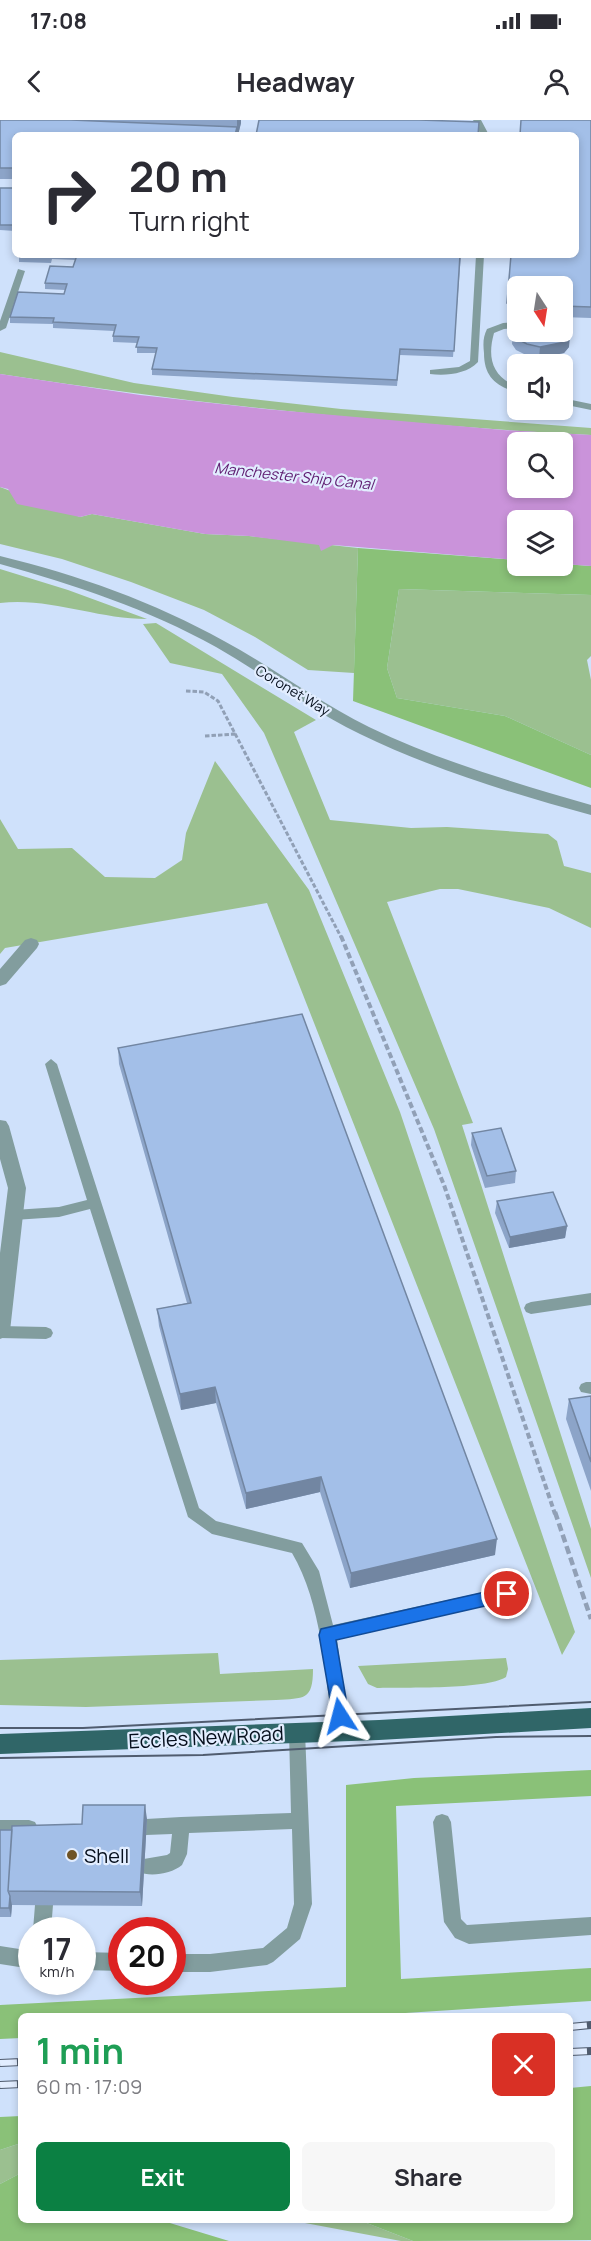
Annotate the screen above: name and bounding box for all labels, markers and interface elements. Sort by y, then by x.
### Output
text: 17:08 [30,6,87,36]
text: Headway [236,63,355,100]
icon: back [18,65,51,98]
icon: person [540,65,573,98]
text: 20 m [129,147,228,205]
icon: right [30,156,108,234]
text: Turn right [129,202,250,239]
north arrow [507,276,573,342]
map controls [507,276,573,576]
button: sound [507,354,573,420]
button: search [507,432,573,498]
water label: Manchester Ship Canal [213,457,377,495]
button: layers [507,510,573,576]
street label: Coronet Way [252,660,334,720]
pin [481,1568,532,1619]
icon: arrive [490,1577,523,1610]
position arrow [308,1684,372,1748]
street label: Eccles New Road [128,1719,284,1755]
place label: Shell [84,1842,129,1869]
marker: Shell [65,1848,79,1862]
speed limit sign: 20 [108,1917,186,1995]
text: 17 [42,1928,72,1969]
text: km/h [40,1961,74,1982]
text: 1 min [36,2026,124,2075]
button: close [492,2033,555,2096]
text: 60 m · 17:09 [36,2073,143,2100]
button: Exit [36,2142,290,2211]
button: Share [302,2142,555,2211]

